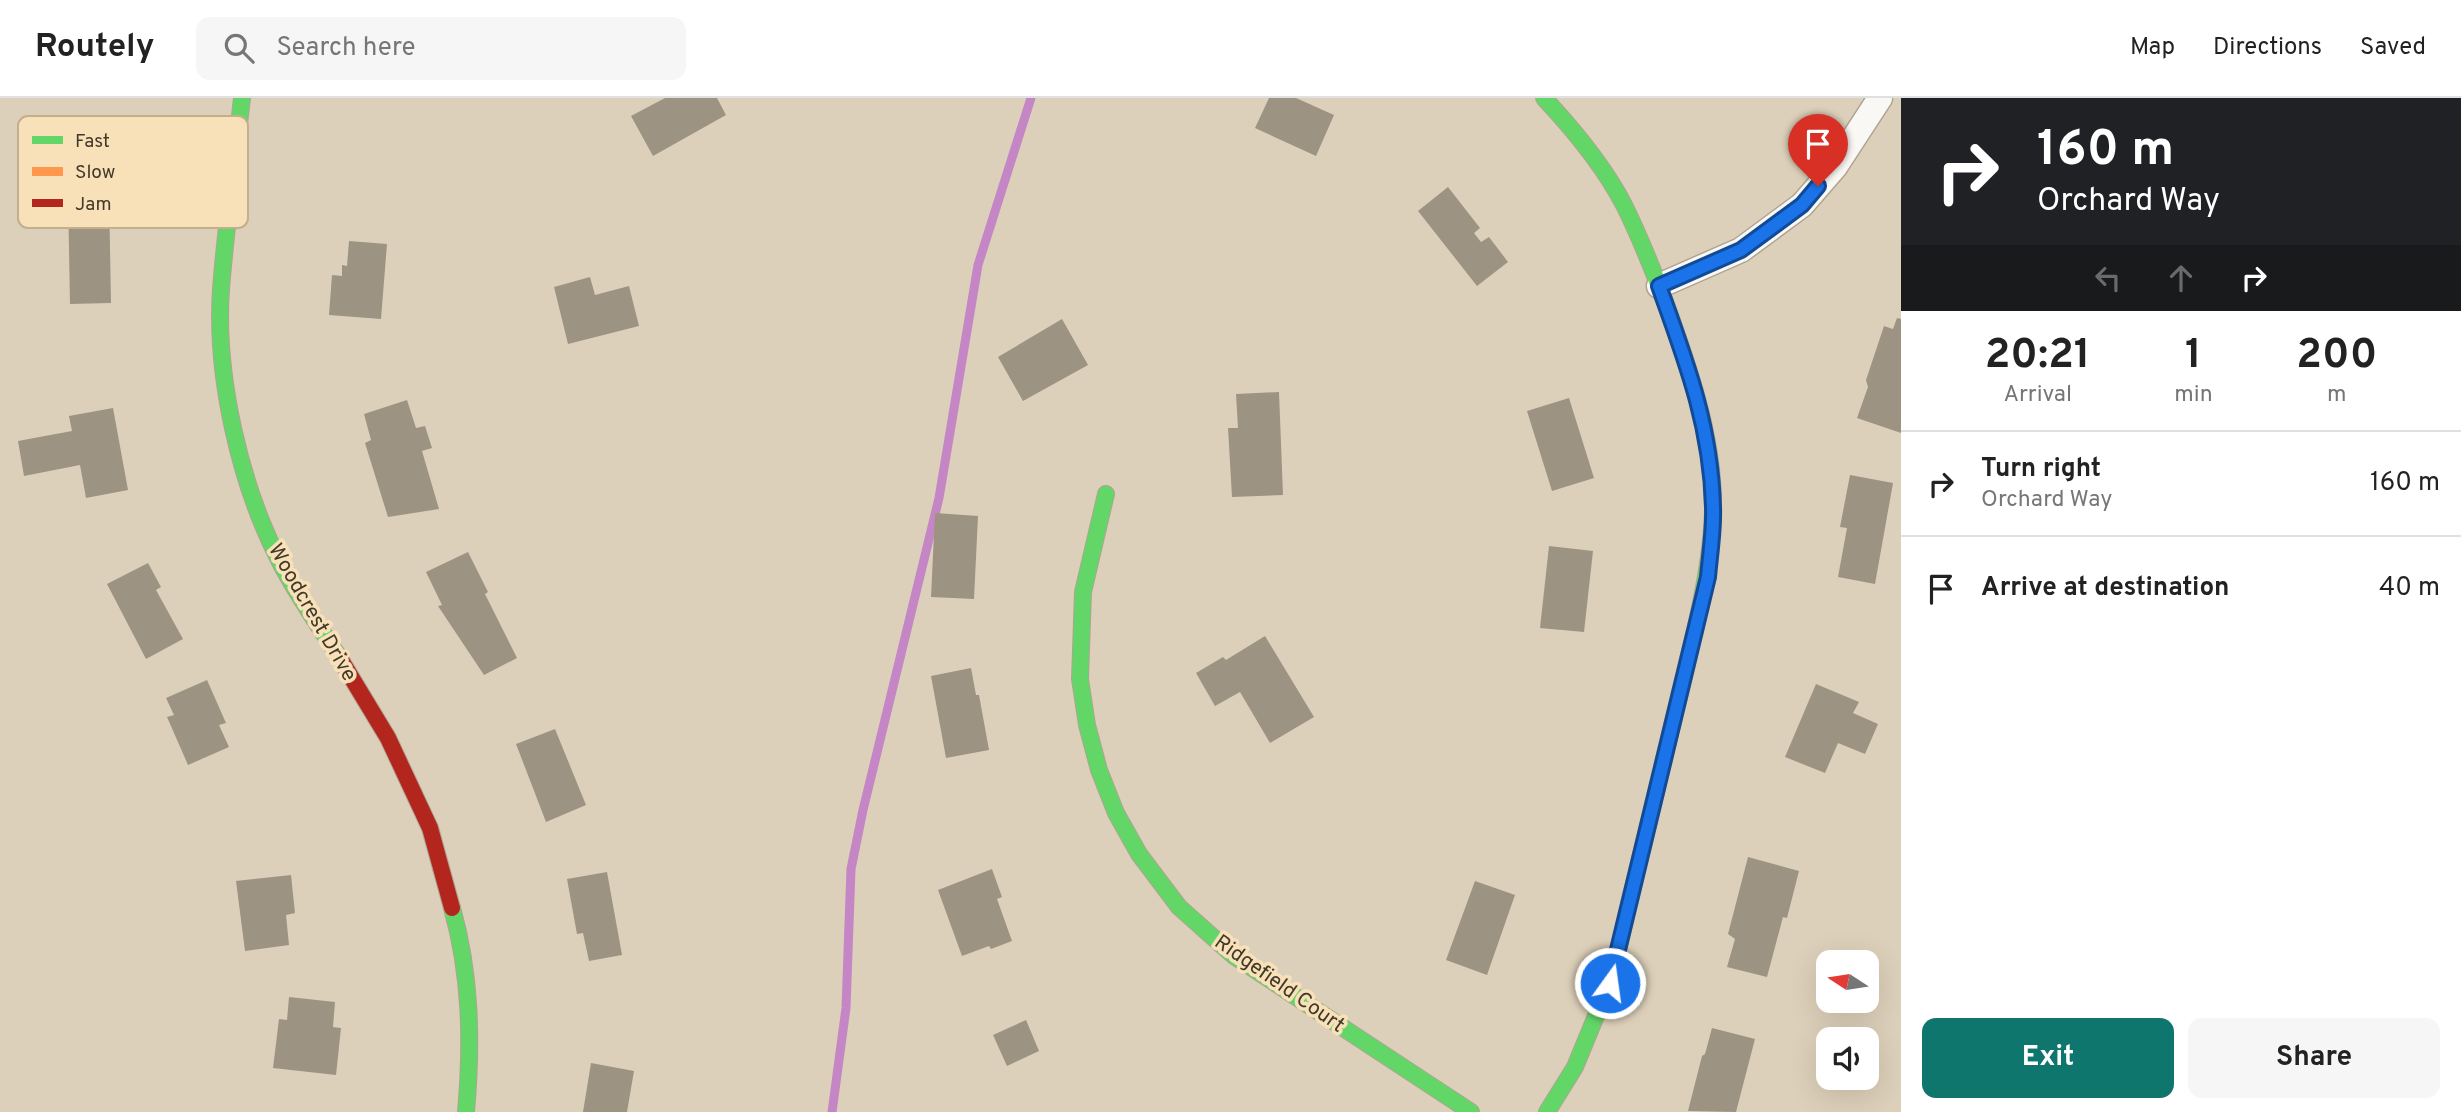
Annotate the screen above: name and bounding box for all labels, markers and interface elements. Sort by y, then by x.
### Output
search box [196,17,686,80]
text: Routely [35,27,154,69]
icon: search [220,29,258,67]
text: Search here [276,32,415,65]
text: Map [2130,33,2175,63]
text: Directions [2213,33,2322,63]
text: Saved [2360,33,2426,63]
pin [1788,114,1848,186]
legend [18,116,248,228]
text: 160 m [2037,121,2174,183]
icon: arrive [1799,125,1837,163]
icon: right [1922,126,2013,217]
text: Fast [75,130,110,154]
text: Slow [75,161,115,185]
text: Orchard Way [2037,182,2220,222]
text: Jam [75,193,112,217]
icon: left [2089,259,2127,297]
icon: ahead [2162,259,2200,297]
icon: right [2235,259,2273,297]
text: 20:21 [1985,330,2091,383]
text: 1 [2185,330,2202,383]
text: 200 [2296,330,2377,383]
text: Arrival [2003,381,2072,410]
text: min [2174,381,2213,410]
text: m [2327,381,2347,410]
text: Turn right [1981,453,2101,486]
icon: right [1922,465,1960,503]
text: 160 m [2370,467,2440,500]
text: Orchard Way [1981,486,2112,515]
street label: Woodcrest Drive [261,539,362,686]
icon: arrive [1922,570,1960,608]
text: Arrive at destination [1981,572,2229,605]
text: 40 m [2379,572,2440,605]
street label: Ridgefield Court [1209,929,1350,1039]
position arrow [1573,946,1647,1020]
north arrow [1816,950,1880,1013]
map controls [1816,950,1879,1090]
button: Exit [1922,1018,2174,1098]
button: Share [2188,1018,2440,1098]
button: sound [1816,1027,1879,1090]

